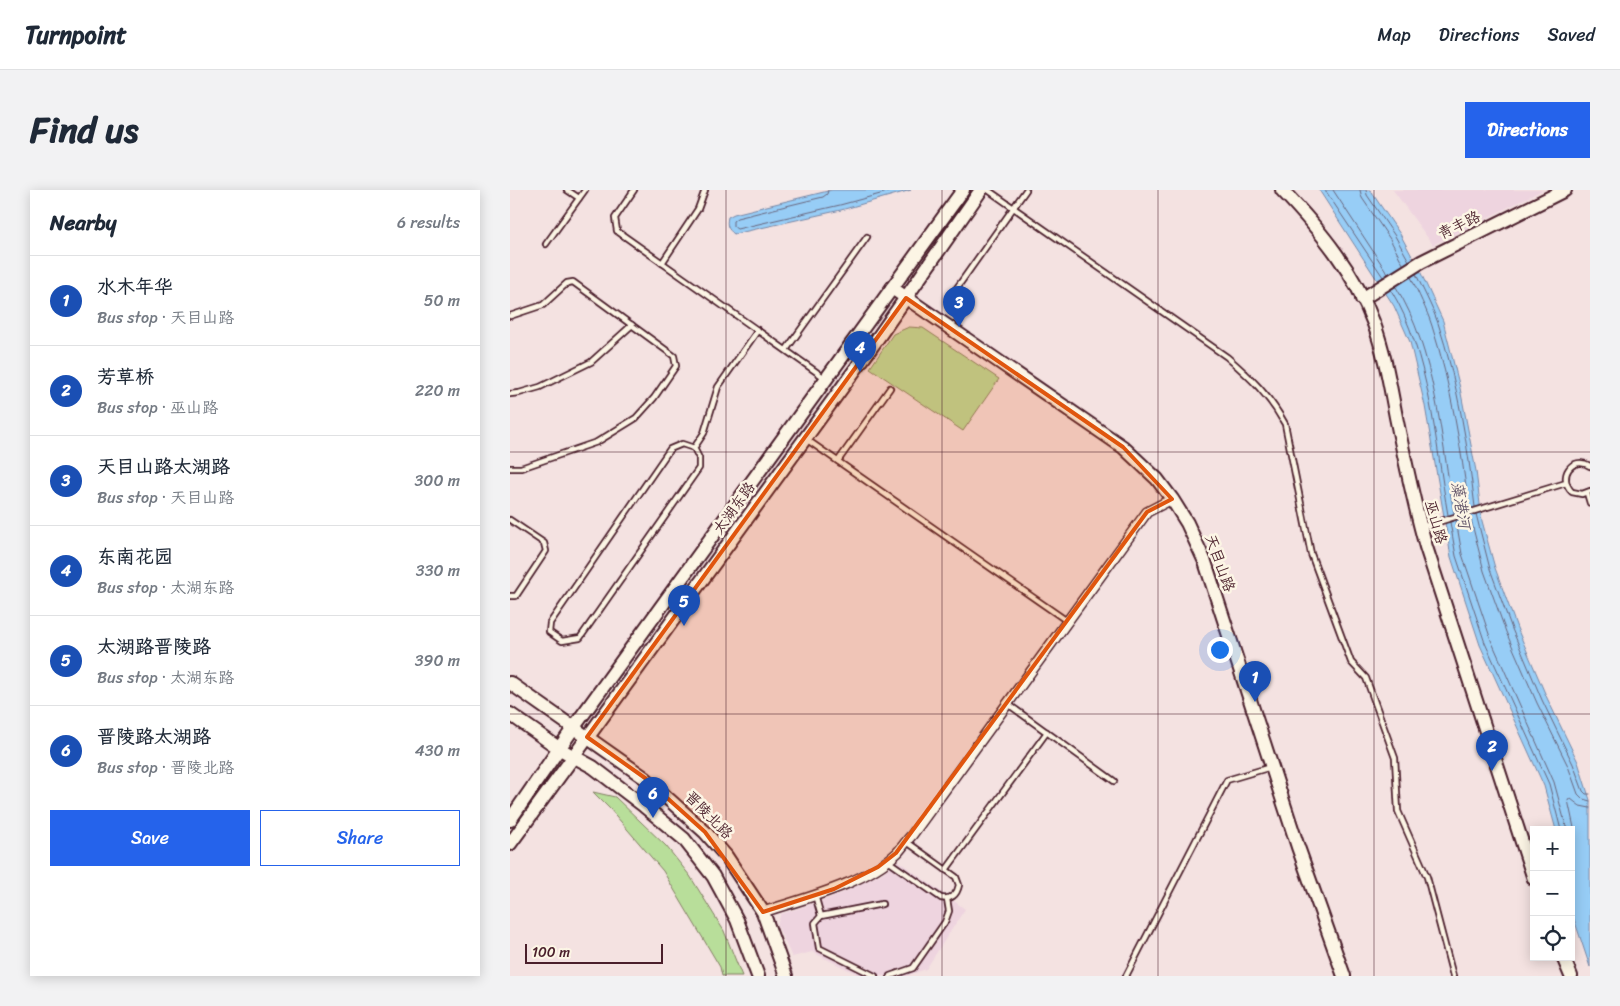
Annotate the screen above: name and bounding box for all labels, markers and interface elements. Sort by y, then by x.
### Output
text: Turnpoint [25,14,127,56]
text: Map [1378,19,1411,51]
text: Directions [1439,19,1520,51]
text: Saved [1548,19,1595,51]
text: Find us [30,99,138,161]
button: Directions [1465,102,1590,158]
street label: 青丰路 [1433,203,1485,247]
text: Nearby [50,204,116,242]
text: 6 results [397,208,460,237]
text: 水木年华 [97,270,173,303]
text: 1 [63,286,69,315]
text: 50 m [424,286,460,315]
pin: 3 [943,286,975,327]
text: Bus stop · 天目山路 [97,303,234,332]
pin: 4 [844,331,876,372]
text: 芳草桥 [97,360,154,393]
text: 2 [61,376,71,405]
text: 220 m [415,376,460,405]
text: Bus stop · 巫山路 [97,393,218,422]
text: 天目山路太湖路 [97,450,230,483]
text: 3 [62,466,70,495]
text: 300 m [415,466,460,495]
street label: 太湖东路 [706,476,762,540]
water label: 藻港河 [1443,479,1480,534]
text: Bus stop · 天目山路 [97,483,234,512]
street label: 巫山路 [1417,497,1455,547]
street label: 天目山路 [1198,530,1242,596]
text: 东南花园 [97,540,173,573]
text: 4 [61,556,71,585]
text: 330 m [416,556,460,585]
text: Bus stop · 太湖东路 [97,573,234,602]
pin: 5 [668,585,700,626]
text: 太湖路晋陵路 [97,630,211,663]
your location [1207,637,1233,663]
text: 5 [61,646,71,675]
text: 390 m [415,646,460,675]
pin: 1 [1239,661,1271,702]
text: Bus stop · 太湖东路 [97,663,234,692]
text: 晋陵路太湖路 [97,720,211,753]
pin: 2 [1476,730,1508,771]
text: 6 [61,736,71,765]
text: 430 m [415,736,460,765]
text: Bus stop · 晋陵北路 [97,753,234,782]
pin: 6 [637,777,669,818]
street label: 晋陵北路 [679,785,739,845]
button: Save [50,810,250,866]
button: Share [260,810,460,866]
map controls [1530,826,1575,961]
button: + [1530,826,1575,871]
button: − [1530,871,1575,916]
button: locate [1530,916,1575,961]
text: 100 m [532,940,570,965]
scale bar [525,941,662,964]

